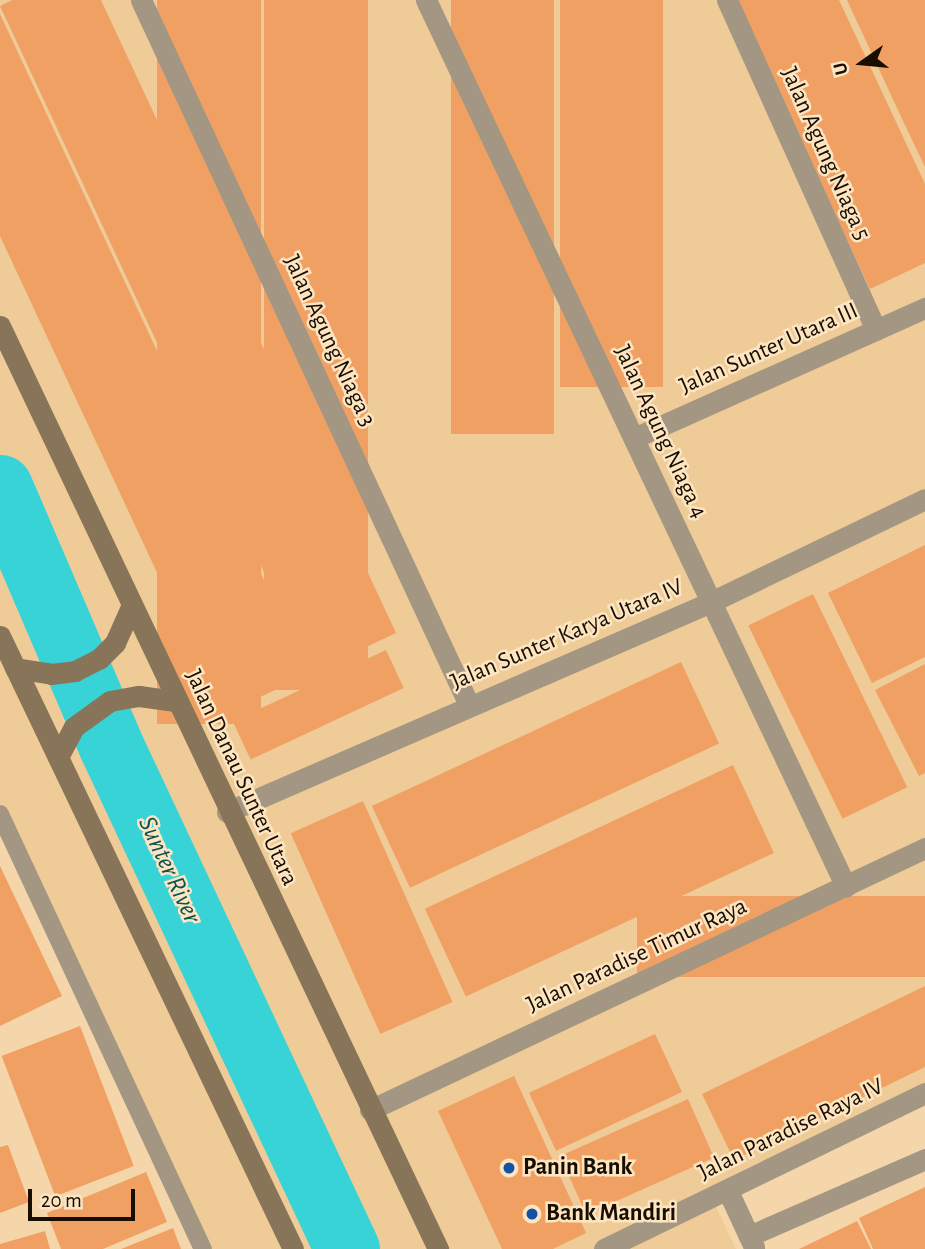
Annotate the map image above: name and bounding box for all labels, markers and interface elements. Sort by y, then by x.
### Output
north arrow [827,28,897,98]
text: U [830,60,852,77]
street label: Jalan Agung Niaga 5 [774,63,876,245]
street label: Jalan Agung Niaga 3 [277,250,381,432]
street label: Jalan Sunter Utara III [675,297,863,401]
street label: Jalan Agung Niaga 4 [607,341,713,523]
street label: Jalan Sunter Karya Utara IV [447,573,687,697]
street label: Jalan Danau Sunter Utara [178,665,304,891]
water label: Sunter River [131,812,207,928]
street label: Jalan Paradise Timur Raya [522,892,752,1020]
street label: Jalan Paradise Raya IV [694,1073,888,1187]
place label: Panin Bank [523,1154,632,1182]
marker: Panin Bank [501,1160,517,1176]
scale bar [32,1176,138,1220]
text: 20 m [41,1190,82,1211]
place label: Bank Mandiri [546,1200,676,1228]
marker: Bank Mandiri [524,1206,540,1222]

